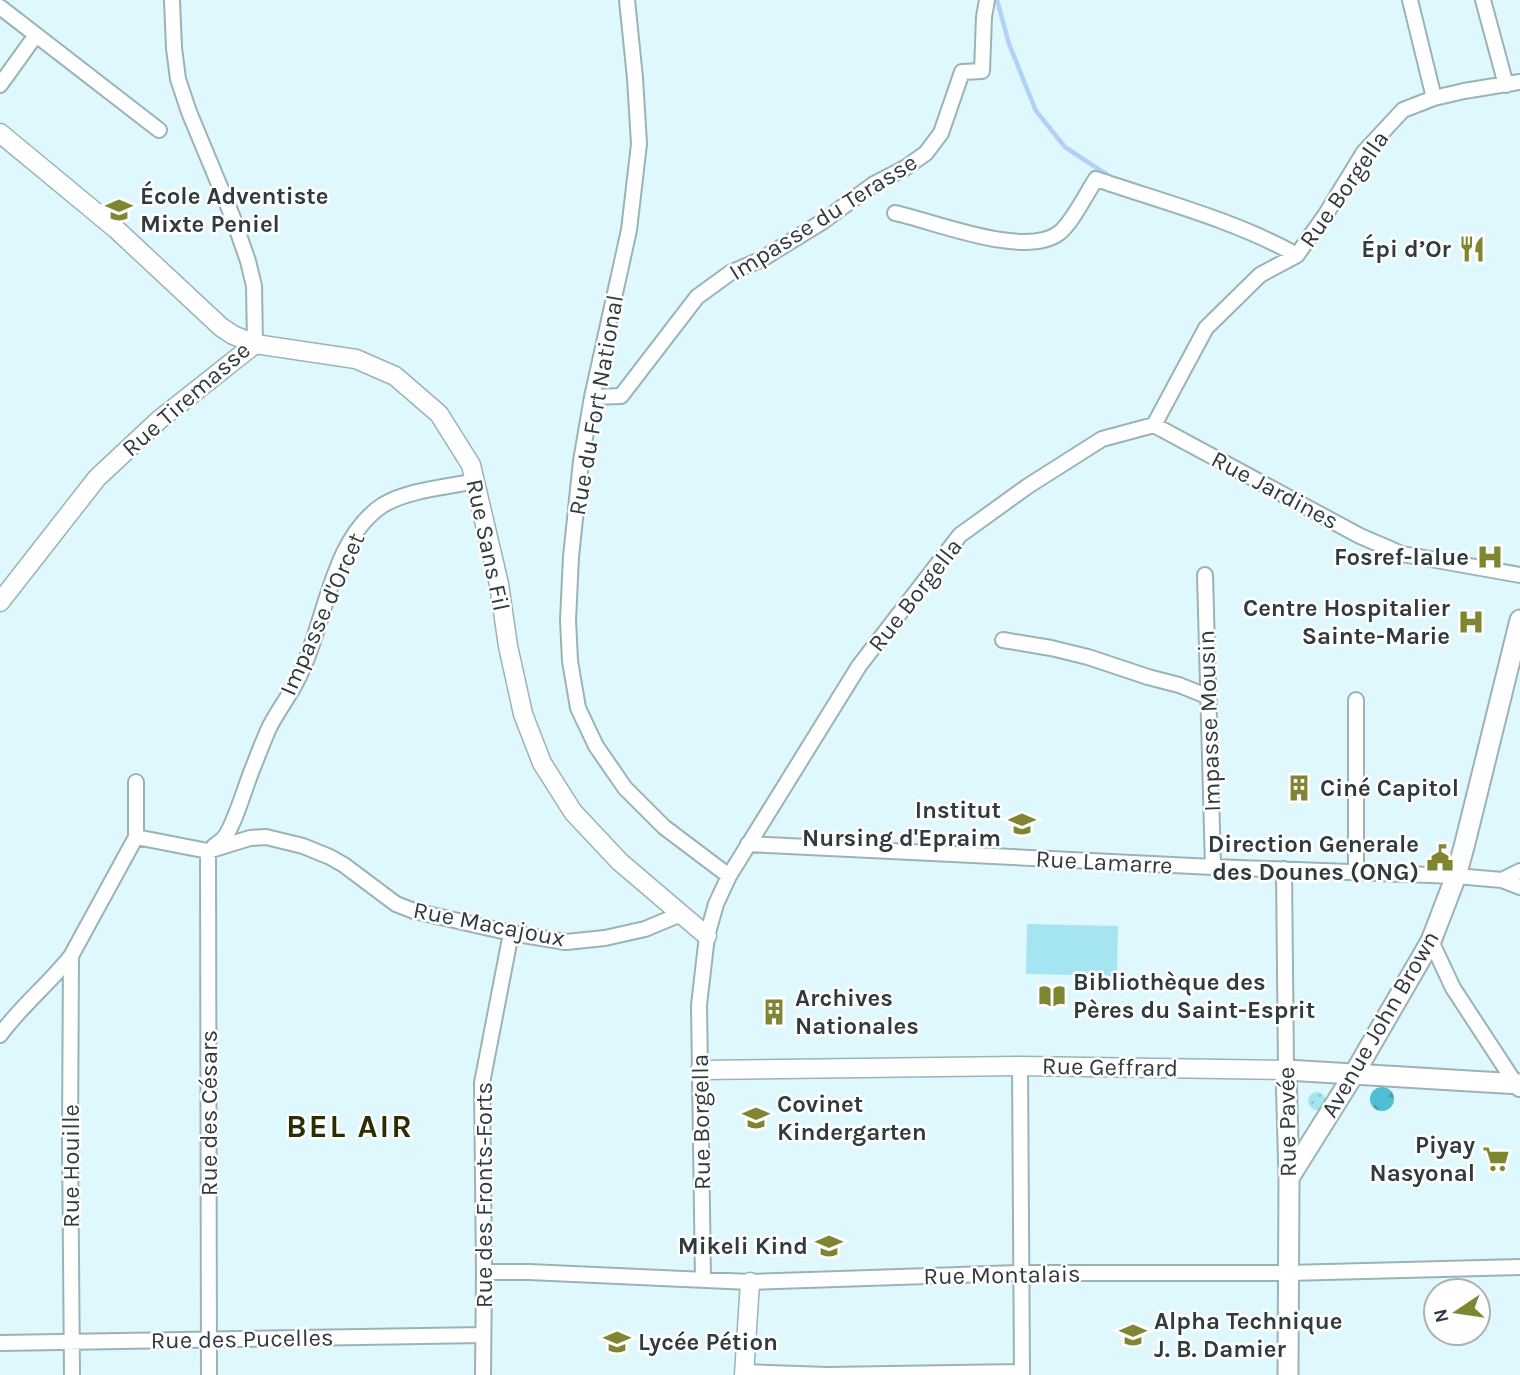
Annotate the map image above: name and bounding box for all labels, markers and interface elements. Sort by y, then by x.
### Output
street label: Rue Borgella [1293,125,1395,253]
street label: Impasse du Terasse [724,148,922,286]
place label: École Adventiste Mixte Peniel [140,180,329,238]
school or university icon: École Adventiste Mixte Peniel [104,195,134,225]
place label: Épi d’Or [1361,233,1452,263]
restaurant icon: Épi d’Or [1457,234,1487,264]
street label: Rue du Fort National [563,293,629,517]
street label: Rue Tiremasse [116,336,256,462]
street label: Rue Jardines [1207,445,1343,535]
street label: Rue Sans Fil [460,476,516,614]
street label: Impasse d'Orcet [274,528,370,700]
street label: Rue Borgella [862,533,968,657]
hospital icon: Fosref-lalue [1475,542,1505,572]
place label: Fosref-lalue [1334,543,1469,571]
place label: Centre Hospitalier Sainte-Marie [1243,594,1451,650]
hospital icon: Centre Hospitalier Sainte-Marie [1456,607,1486,637]
street label: Impasse Mousin [1192,630,1226,812]
building icon: Ciné Capitol [1284,773,1314,803]
place label: Ciné Capitol [1320,774,1459,802]
place label: Institut Nursing d'Epraim [802,796,1001,852]
school or university icon: Institut Nursing d'Epraim [1007,809,1037,839]
place label: Direction Generale des Dounes (ONG) [1208,830,1419,886]
public building icon: Direction Generale des Dounes (ONG) [1425,843,1455,873]
street label: Rue Lamarre [1035,844,1173,880]
street label: Rue Macajoux [411,896,567,952]
street label: Avenue John Brown [1315,926,1445,1122]
place label: Bibliothèque des Pères du Saint-Esprit [1073,968,1315,1024]
library icon: Bibliothèque des Pères du Saint-Esprit [1037,981,1067,1011]
place label: Archives Nationales [795,984,919,1040]
building icon: Archives Nationales [759,997,789,1027]
street label: Rue des Césars [195,1030,223,1196]
street label: Rue Geffrard [1042,1052,1178,1082]
street label: Rue Borgella [686,1054,716,1190]
street label: Rue Pavée [1272,1067,1302,1177]
street label: Rue des Fronts-Forts [470,1082,498,1308]
place label: Covinet Kindergarten [777,1090,927,1146]
school or university icon: Covinet Kindergarten [741,1103,771,1133]
street label: Rue Houille [57,1104,85,1228]
district label: BEL AIR [286,1108,414,1145]
place label: Piyay Nasyonal [1370,1131,1475,1187]
supermarket icon: Piyay Nasyonal [1481,1144,1511,1174]
school or university icon: Mikeli Kind [814,1231,844,1261]
place label: Mikeli Kind [678,1232,808,1260]
street label: Rue Montalais [923,1260,1081,1290]
north arrow [1422,1277,1492,1347]
text: N [1429,1306,1454,1325]
place label: Alpha Technique J. B. Damier [1154,1307,1342,1363]
school or university icon: Alpha Technique J. B. Damier [1118,1320,1148,1350]
street label: Rue des Pucelles [150,1323,334,1355]
school or university icon: Lycée Pétion [602,1327,632,1357]
place label: Lycée Pétion [638,1328,778,1356]

